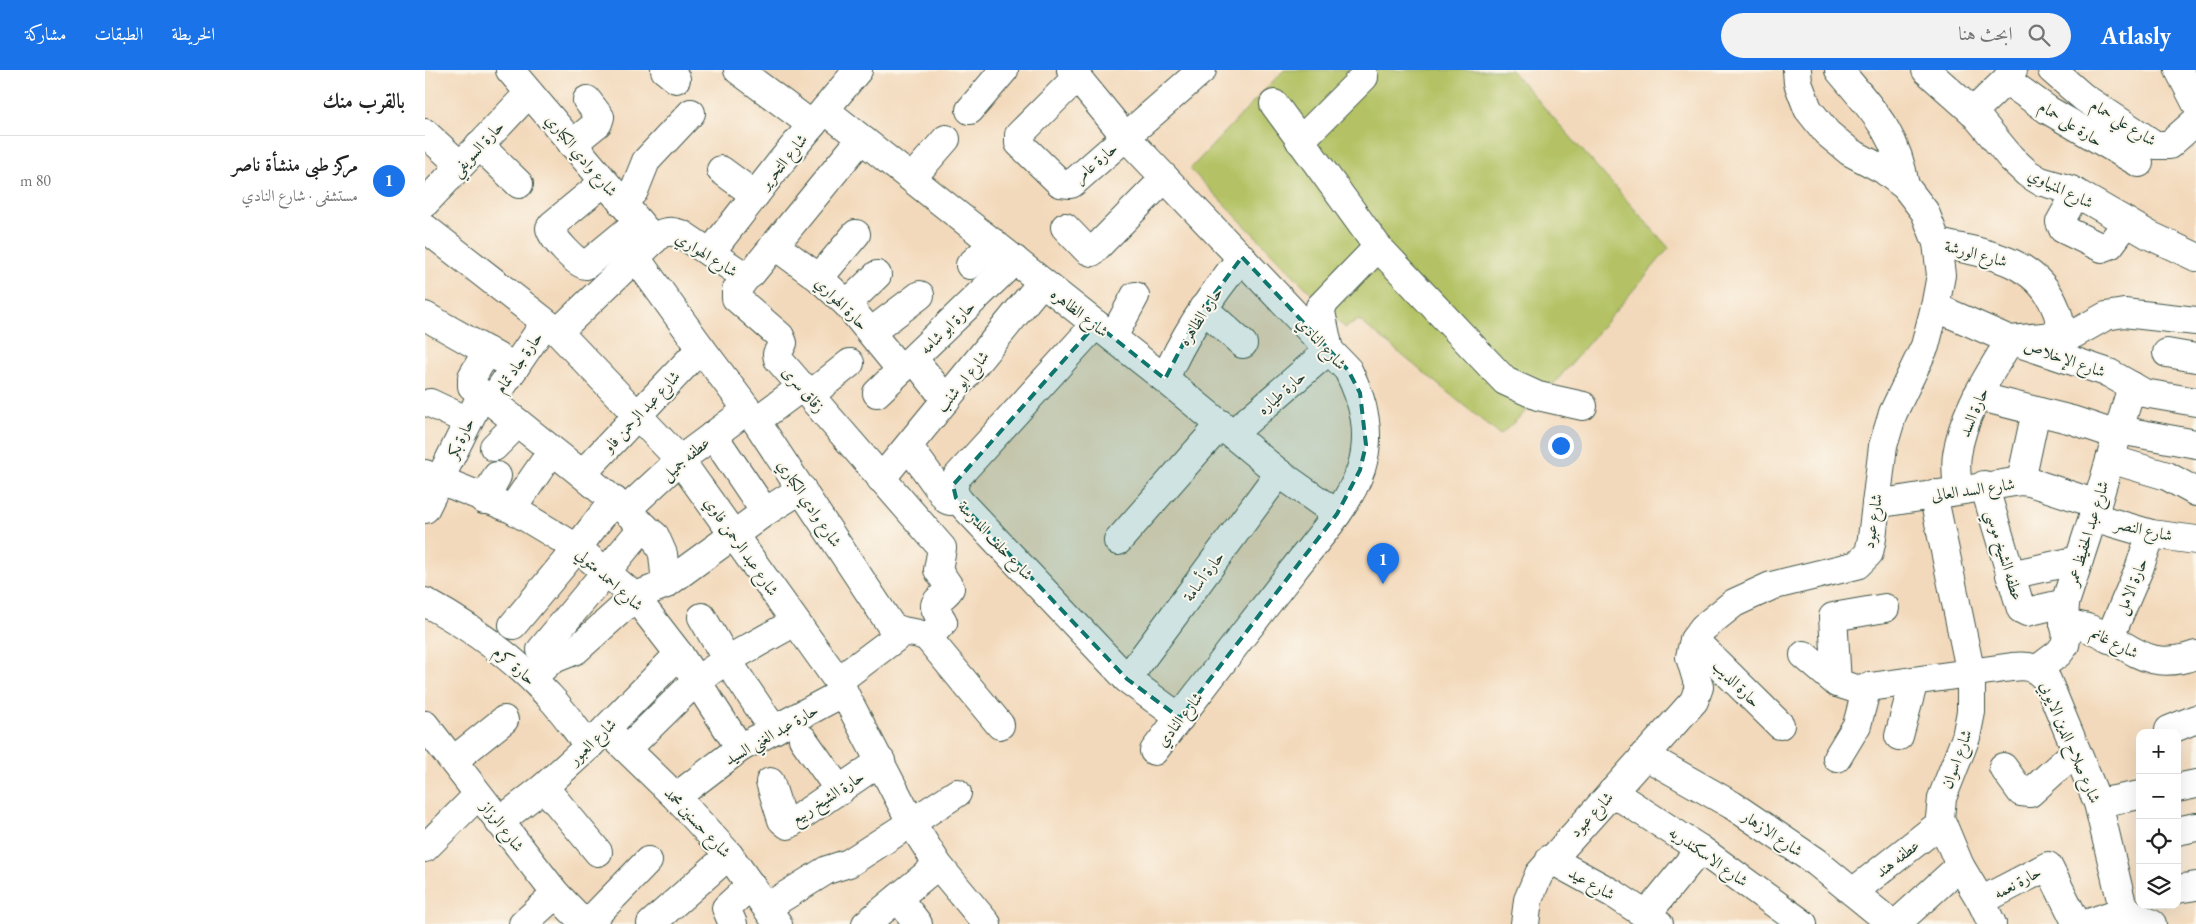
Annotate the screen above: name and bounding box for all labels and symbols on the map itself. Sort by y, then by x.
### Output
street label: شارع علي حمام [2084,94,2161,155]
street label: حارة على حمام [2033,96,2107,155]
street label: شارع وادي الكباري [539,110,622,203]
street label: حارة السويفي [446,116,512,184]
street label: شارع التحرير [753,129,814,197]
street label: حارة عامر [1069,137,1122,188]
street label: شارع المنياوي [2023,164,2097,216]
street label: شارع الهواري [670,227,742,284]
street label: شارع الورشة [1941,235,2010,275]
street label: حارة الهواري [809,272,873,336]
street label: شارع الظاهره [1044,283,1113,344]
street label: حارة الظاهره [1174,283,1227,350]
street label: حارة ابو شامه [915,296,980,359]
street label: شارع النادي [1290,313,1351,376]
street label: حارة جاد تمام [490,327,551,399]
street label: شارع الإخلاص [2020,335,2108,385]
street label: شارع ابو شنب [931,346,996,418]
street label: زقاق سرى [777,361,830,417]
street label: حارة طياره [1253,365,1310,419]
street label: شارع عبد الرحمن فاو [597,366,687,460]
street label: حارة السد [1954,384,1993,440]
street label: حارة بكر [441,415,479,464]
street label: عطفه جميل [656,432,715,486]
your location [1548,433,1574,459]
street label: شارع وادي الكباري [770,455,847,553]
street label: شارع السد العالى [1930,473,2017,509]
street label: شارع عبد الحفيظ عمر [2061,478,2116,591]
street label: شارع عبود [1858,492,1890,550]
street label: شارع عبد الرحمن فاوي [697,493,784,602]
street label: شارع خلف المدرسة [951,496,1038,587]
street label: عطفه الشيخ موسي [1976,507,2028,604]
street label: شارع النصر [2111,512,2175,549]
street label: شارع احمد متولي [569,543,648,618]
pin: 1 [1367,543,1399,584]
street label: حارة أسامة [1177,546,1229,606]
street label: حارة الامل [2111,555,2153,618]
street label: شارع غانم [2086,622,2142,667]
street label: حارة كرم [486,641,540,693]
street label: حارة الديب [1708,655,1765,712]
street label: شارع صلاح الدين الايوبي [2032,678,2106,808]
street label: شارع النادي [1151,688,1210,753]
street label: حارة عبد الغني السيد [721,699,824,774]
street label: شارع العبور [562,713,623,773]
street label: شارع اسوان [1936,727,1980,793]
street label: حارة الشيخ ربيع [786,766,871,833]
street label: شارع حسنين محمد [657,783,736,864]
street label: شارع عبود [1565,787,1620,844]
street label: شارع الرزاز [473,795,529,858]
street label: شارع الازهار [1735,804,1807,864]
street label: شارع الاسكندريه [1663,821,1752,894]
street label: عطفه هند [1871,835,1924,882]
street label: حارة نعمه [1990,861,2045,904]
street label: شارع عيد [1563,862,1619,907]

